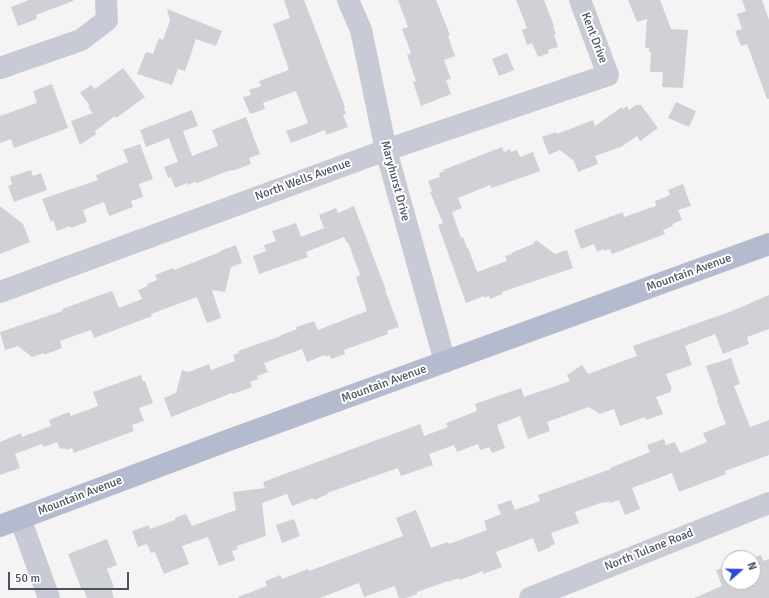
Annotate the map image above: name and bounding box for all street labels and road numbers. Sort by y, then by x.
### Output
street label: Kent Drive [578,11,610,65]
street label: Maryhurst Drive [377,139,413,223]
street label: North Wells Avenue [253,156,353,204]
street label: Mountain Avenue [645,251,733,295]
street label: Mountain Avenue [340,362,428,406]
street label: Mountain Avenue [36,473,124,519]
street label: North Tulane Road [603,526,695,574]

